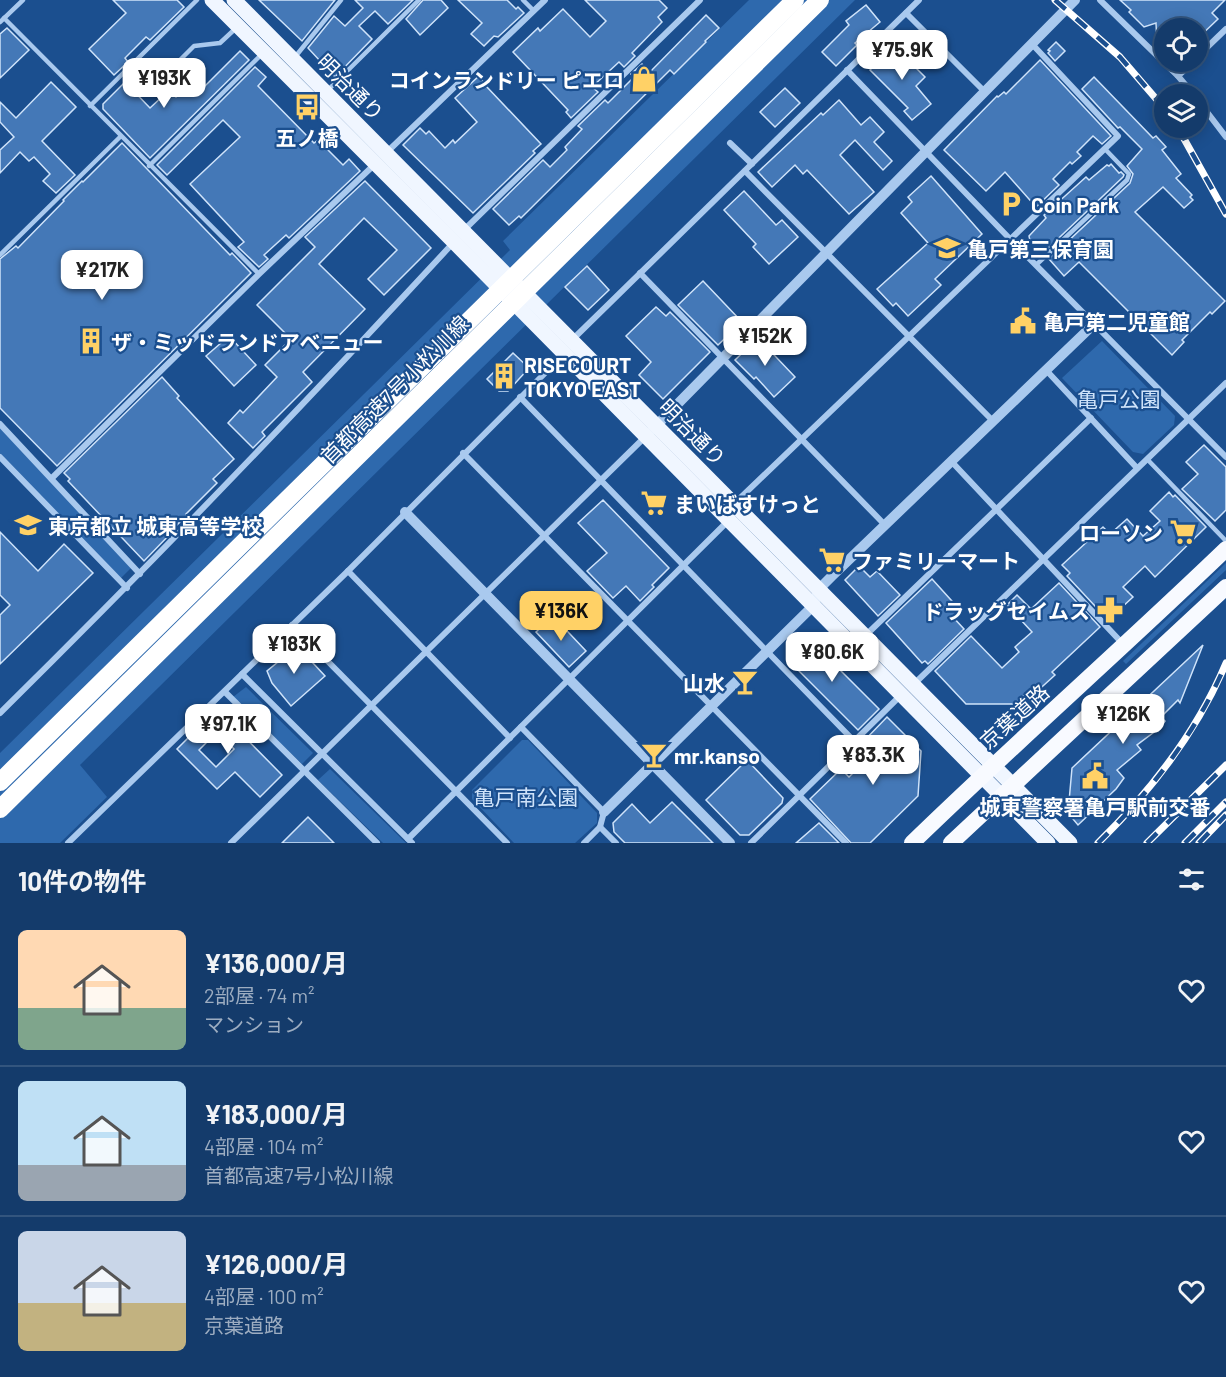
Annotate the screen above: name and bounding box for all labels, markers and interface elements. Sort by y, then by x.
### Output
map controls [1154,18,1208,138]
button: locate [1154,18,1208,72]
pin: ¥75.9K [853,30,951,81]
text: ¥75.9K [871,37,933,61]
street label: 明治通り [312,48,390,126]
pin: ¥193K [122,58,206,109]
shop icon: コインランドリー ピエロ [629,64,659,94]
text: ¥193K [137,65,191,89]
place label: コインランドリー ピエロ [389,67,624,92]
button: layers [1154,84,1208,138]
bus stop icon: 五ノ橋 [292,92,322,122]
place label: 五ノ橋 [276,125,339,150]
parking icon: Coin Park [996,189,1026,219]
place label: Coin Park [1031,192,1119,217]
school or university icon: 亀戸第三保育園 [932,233,962,263]
place label: 亀戸第三保育園 [967,236,1114,261]
pin: ¥217K [60,250,144,301]
text: ¥217K [75,257,129,281]
public building icon: 亀戸第二児童館 [1008,306,1038,336]
place label: 亀戸第二児童館 [1043,309,1190,334]
street label: 首都高速7号小松川線 [315,310,473,468]
pin: ¥152K [723,316,807,367]
text: ¥152K [737,323,793,347]
building icon: ザ・ミッドランドアベニュー [76,326,106,356]
place label: ザ・ミッドランドアベニュー [111,329,384,354]
place label: RISECOURT TOKYO EAST [524,352,641,401]
building icon: RISECOURT TOKYO EAST [489,361,519,391]
park label: 亀戸公園 [1077,386,1161,411]
street label: 明治通り [654,393,732,471]
supermarket icon: まいばすけっと [639,488,669,518]
place label: まいばすけっと [674,491,821,516]
school or university icon: 東京都立 城東高等学校 [13,510,43,540]
place label: 東京都立 城東高等学校 [48,513,262,538]
supermarket icon: ローソン [1168,517,1198,547]
place label: ローソン [1079,520,1163,545]
supermarket icon: ファミリーマート [817,545,847,575]
place label: ファミリーマート [852,548,1020,573]
pin: ¥136K [519,591,603,642]
pharmacy icon: ドラッグセイムス [1095,595,1125,625]
text: ¥136K [534,598,588,622]
place label: ドラッグセイムス [922,598,1090,623]
pin: ¥183K [252,624,336,675]
text: ¥183K [267,631,321,655]
pin: ¥80.6K [783,632,881,683]
text: ¥80.6K [800,639,864,663]
bar icon: 山水 [730,667,760,697]
place label: 山水 [683,670,725,695]
street label: 京葉道路 [974,679,1054,753]
pin: ¥126K [1081,694,1165,745]
text: ¥126K [1095,701,1151,725]
pin: ¥97.1K [179,704,277,755]
text: ¥97.1K [199,711,257,735]
pin: ¥83.3K [824,735,922,786]
bar icon: mr.kanso [639,740,669,770]
text: ¥83.3K [841,742,905,766]
place label: mr.kanso [674,743,760,768]
public building icon: 城東警察署亀戸駅前交番 [1080,761,1110,791]
park label: 亀戸南公園 [474,784,579,809]
place label: 城東警察署亀戸駅前交番 [980,794,1211,819]
icon: filters [1175,863,1208,896]
text: 10件の物件 [18,865,146,896]
text: ¥136,000/月 [204,947,348,978]
icon: home [66,954,138,1026]
icon: heart [1175,974,1208,1007]
text: 2部屋 · 74 m² [204,983,314,1007]
text: マンション [204,1012,304,1036]
text: ¥183,000/月 [204,1098,348,1129]
icon: home [66,1105,138,1177]
icon: heart [1175,1125,1208,1158]
text: 4部屋 · 104 m² [204,1134,324,1158]
text: 首都高速7号小松川線 [204,1163,393,1187]
text: ¥126,000/月 [204,1248,349,1279]
icon: home [66,1255,138,1327]
icon: heart [1175,1275,1208,1308]
text: 4部屋 · 100 m² [204,1284,324,1308]
text: 京葉道路 [204,1313,284,1337]

